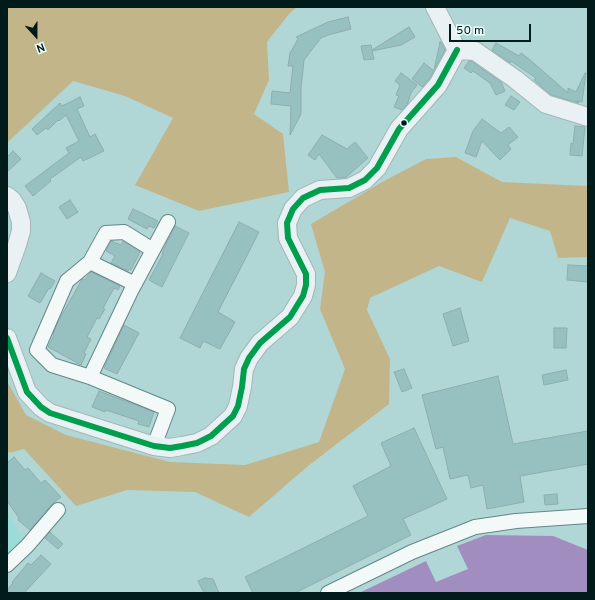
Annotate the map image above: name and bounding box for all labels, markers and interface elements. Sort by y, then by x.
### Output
north arrow [16,16,56,56]
scale bar [451,16,533,42]
text: 50 m [456,23,484,39]
text: N [34,39,46,55]
unlabelled marker [399,118,409,128]

